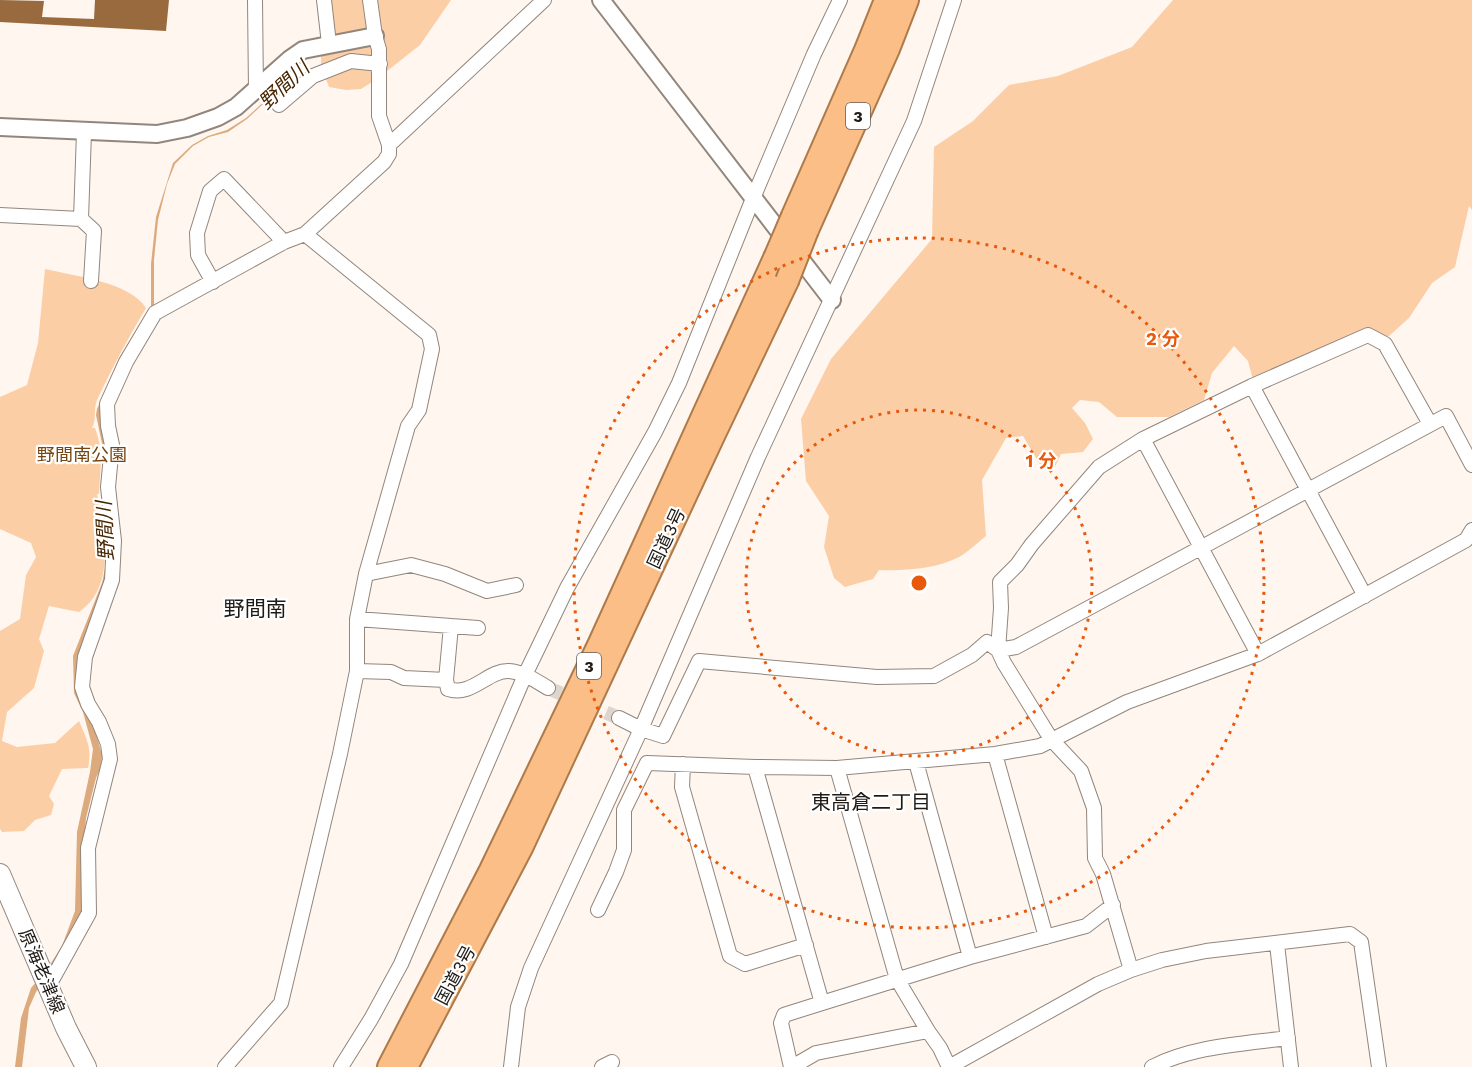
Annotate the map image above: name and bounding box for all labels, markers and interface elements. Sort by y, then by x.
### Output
water label: 野間川 [254,54,316,114]
road number: 3 [846,103,870,129]
text: 2 分 [1146,328,1180,349]
park label: 野間南公園 [37,444,127,465]
text: 1 分 [1026,450,1056,471]
water label: 野間川 [91,498,119,562]
street label: 国道3号 [643,504,689,572]
centre of rings [909,573,929,593]
district label: 野間南 [224,596,287,621]
road number: 3 [577,653,601,679]
district label: 東高倉二丁目 [811,790,931,814]
street label: 原海老津線 [15,925,69,1017]
street label: 国道3号 [431,942,479,1008]

